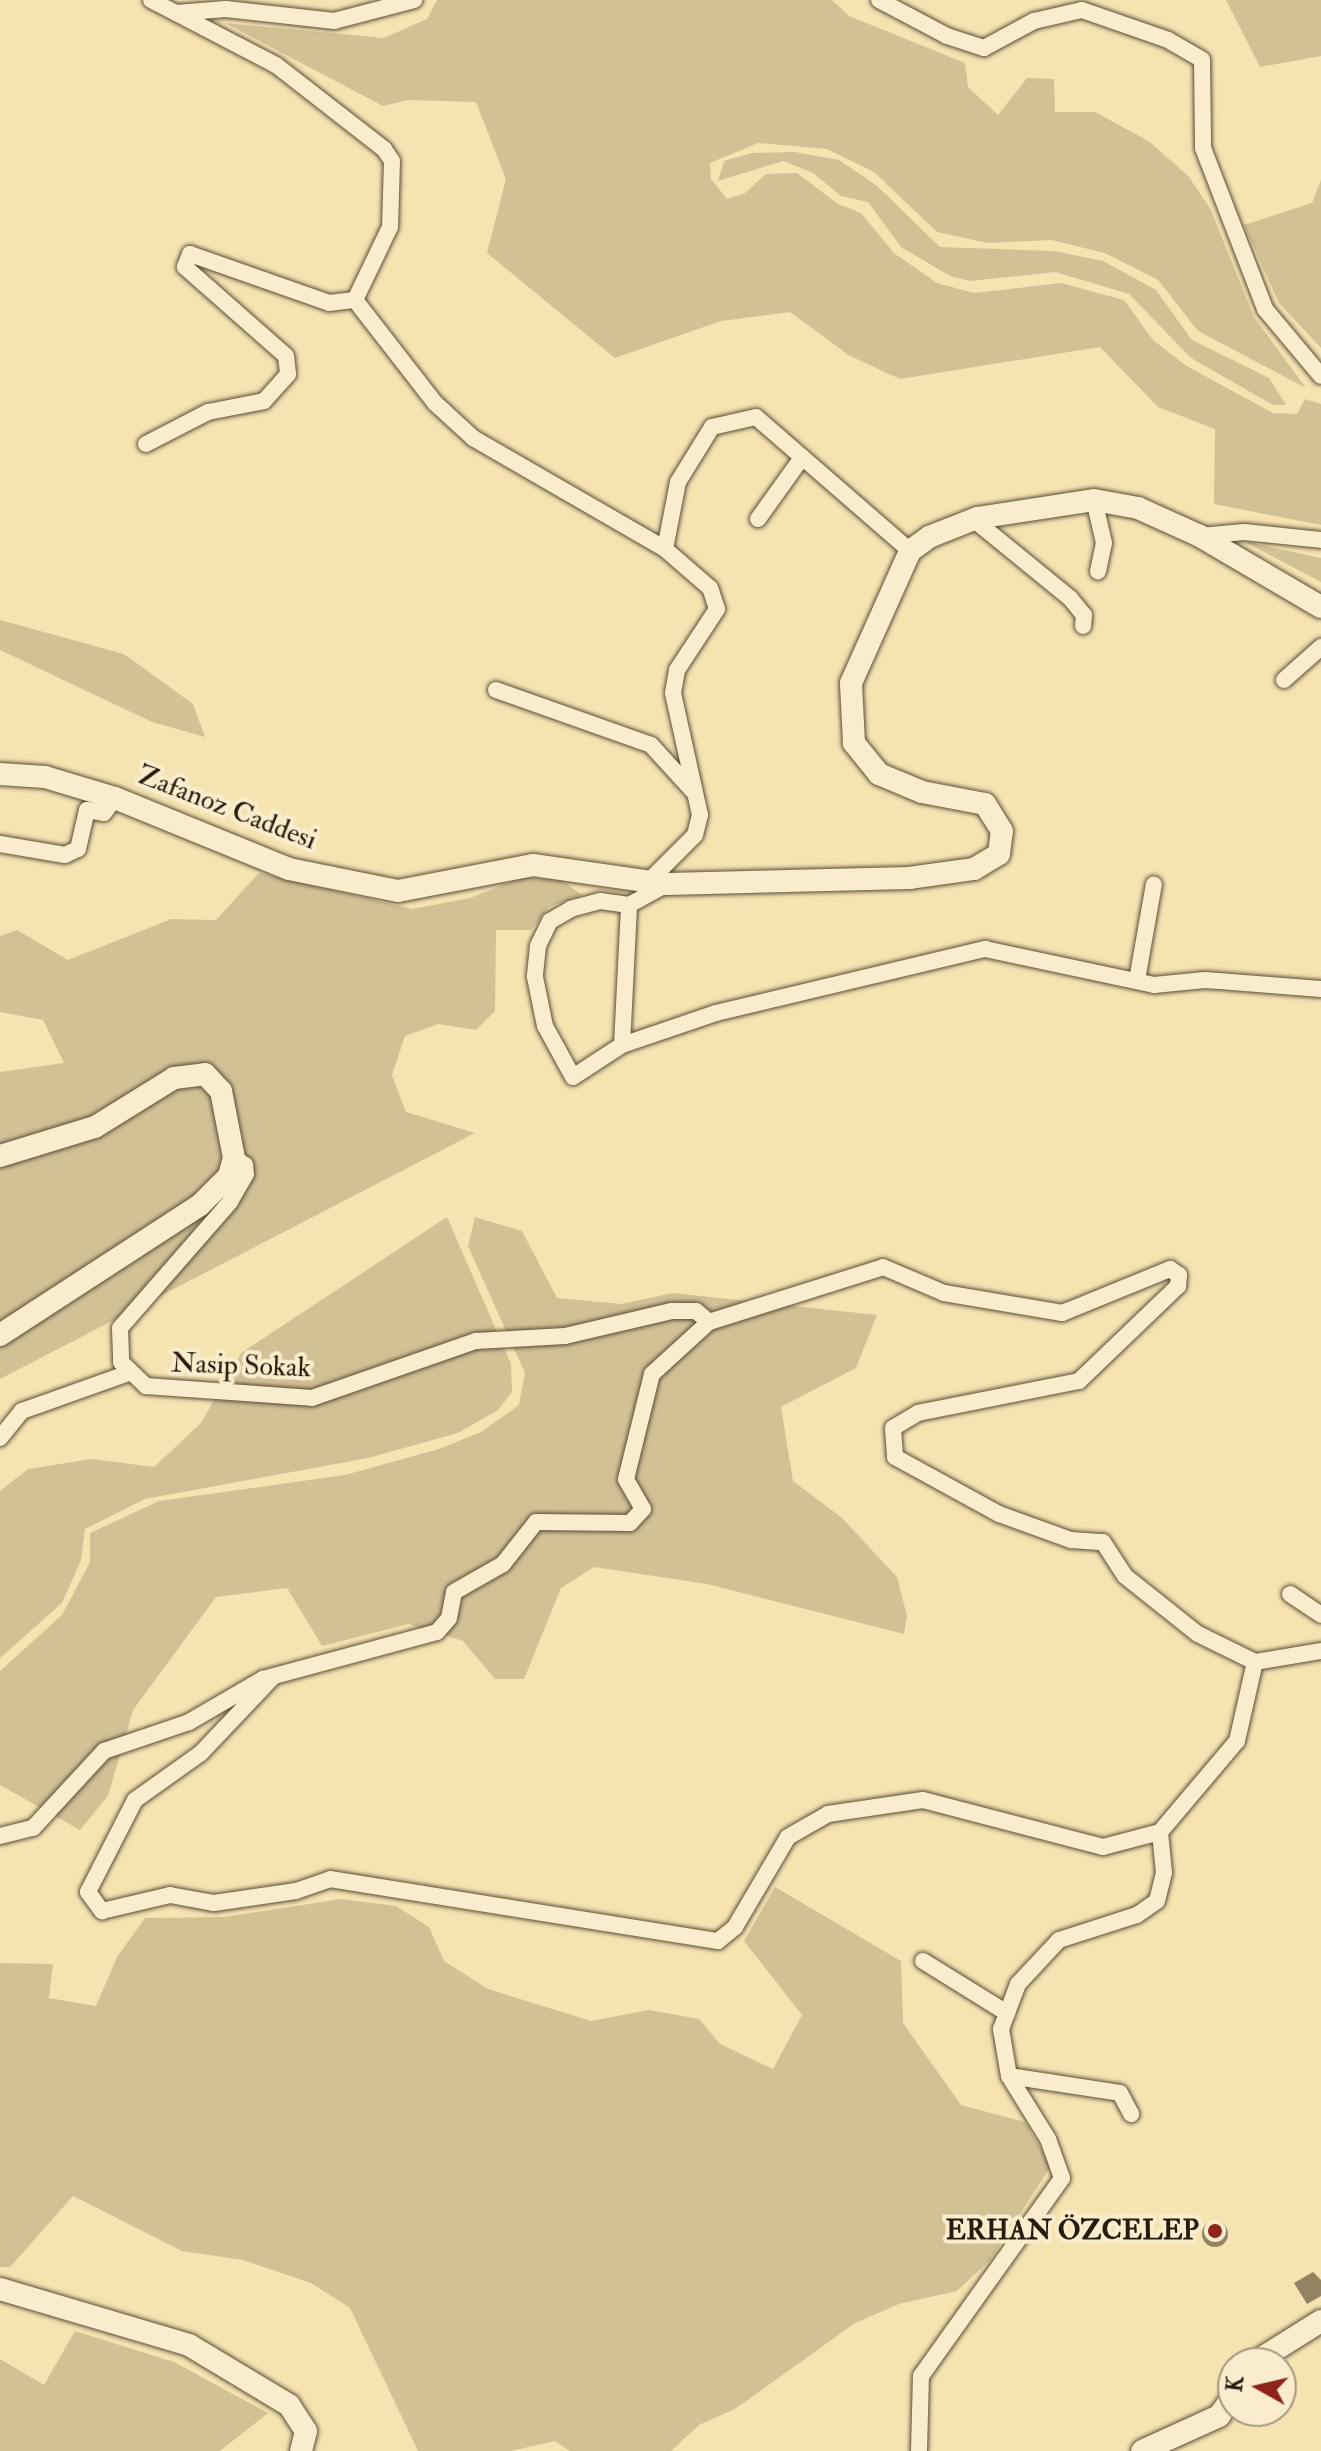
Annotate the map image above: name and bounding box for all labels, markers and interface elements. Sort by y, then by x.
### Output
street label: Zafanoz Caddesi [133,759,321,857]
street label: Nasip Sokak [170,1347,312,1385]
place label: ERHAN ÖZCELEP [946,2214,1199,2248]
marker: ERHAN ÖZCELEP [1206,2222,1224,2240]
north arrow [1217,2347,1297,2427]
text: K [1220,2374,1250,2393]

